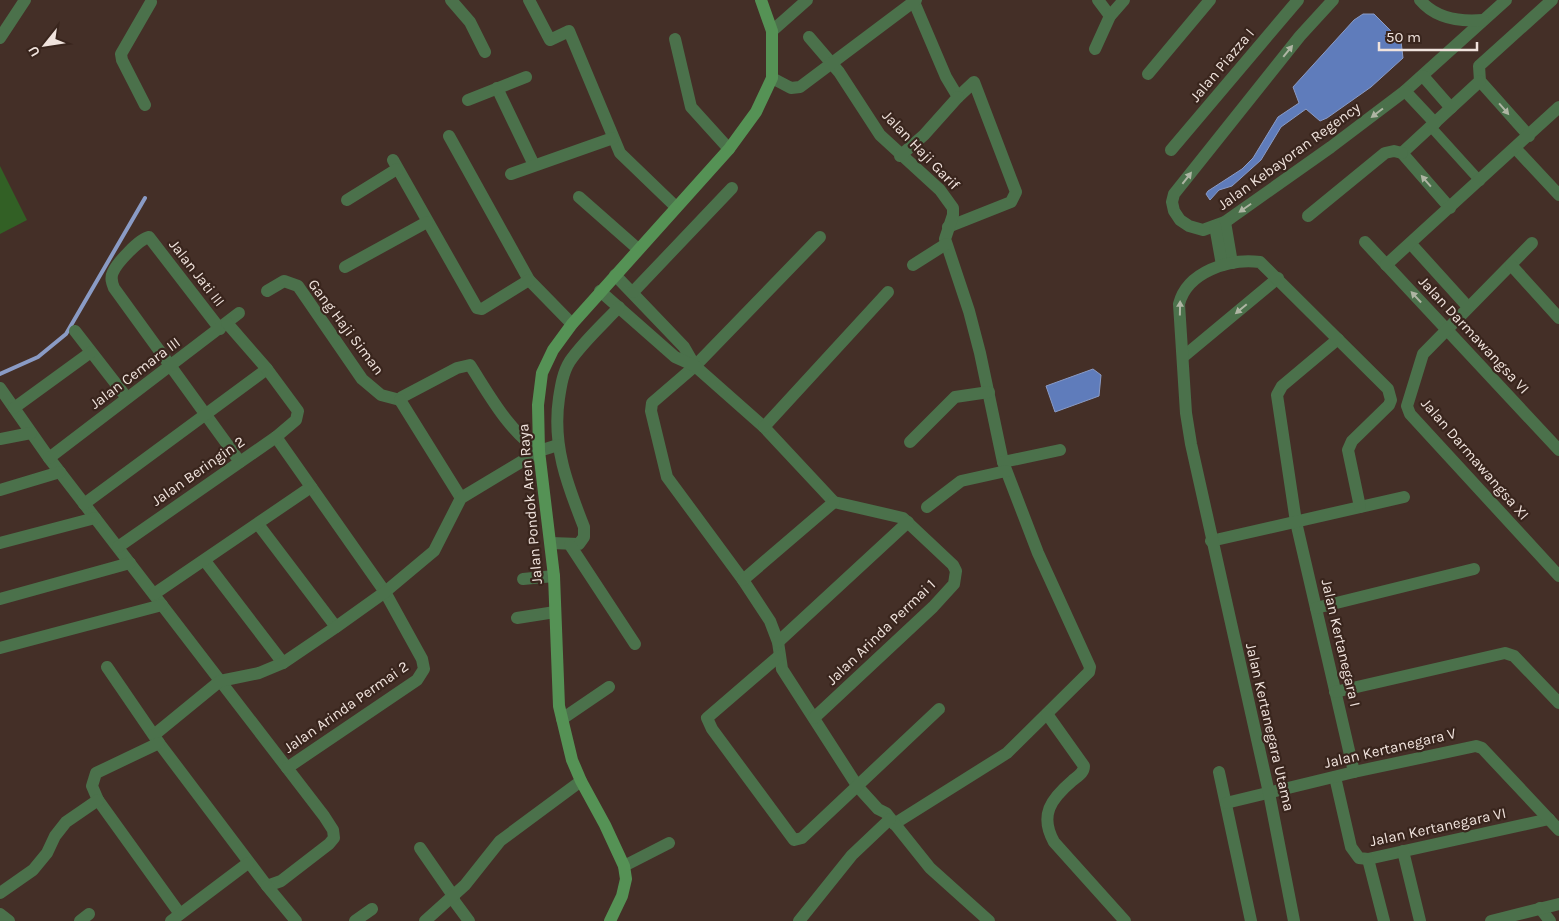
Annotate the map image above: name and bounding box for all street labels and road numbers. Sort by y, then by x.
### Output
street label: Jalan Piazza I [1186,24,1258,106]
street label: Jalan Kebayoran Regency [1214,98,1364,214]
street label: Jalan Haji Garif [879,107,964,194]
street label: Jalan Jati III [165,236,229,310]
street label: Jalan Darmawangsa VI [1415,272,1533,398]
street label: Gang Haji Siman [304,276,388,378]
street label: Jalan Cemara III [86,333,184,413]
street label: Jalan Darmawangsa XI [1417,394,1533,524]
street label: Jalan Pondok Aren Raya [514,423,546,585]
street label: Jalan Beringin 2 [148,432,248,510]
street label: Jalan Arinda Permai 1 [823,575,939,689]
street label: Jalan Kertanegara I [1318,577,1364,709]
street label: Jalan Kertanegara Utama [1242,641,1298,813]
street label: Jalan Arinda Permai 2 [280,657,412,757]
street label: Jalan Kertanegara V [1322,724,1458,772]
street label: Jalan Kertanegara VI [1368,804,1508,850]

